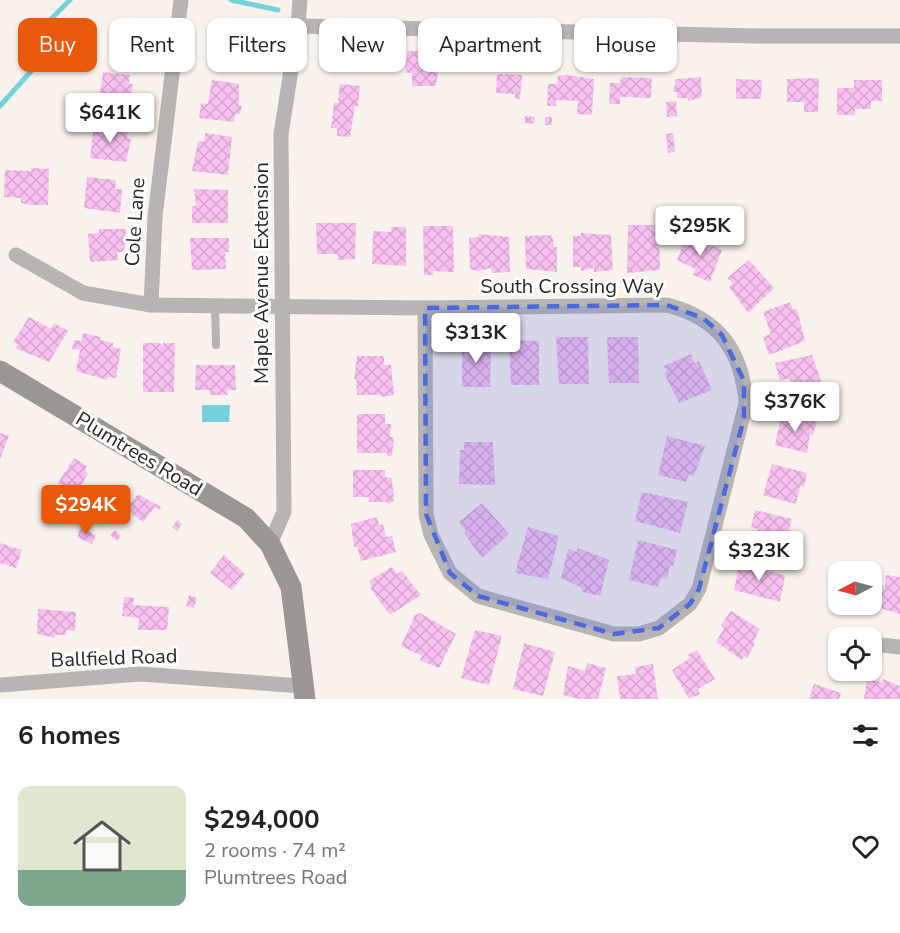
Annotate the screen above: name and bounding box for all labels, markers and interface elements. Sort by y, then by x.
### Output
chip: Buy [18,18,97,72]
chip: Rent [109,18,195,72]
chip: Filters [207,18,307,72]
chip: New [319,18,406,72]
chip: Apartment [418,18,562,72]
chip: House [574,18,677,72]
pin: $641K [68,93,152,144]
text: $641K [79,99,141,126]
street label: Maple Avenue Extension [248,162,275,384]
street label: Cole Lane [118,177,152,267]
pin: $295K [658,206,742,257]
text: $295K [669,212,731,239]
street label: South Crossing Way [480,273,664,300]
pin: $313K [434,313,518,364]
text: $313K [445,319,507,346]
pin: $376K [753,382,837,433]
text: $376K [764,388,826,415]
street label: Plumtrees Road [71,405,207,503]
pin: $294K [44,485,128,536]
text: $294K [55,491,117,518]
pin: $323K [717,531,801,582]
text: $323K [728,537,790,564]
north arrow [828,561,882,615]
map controls [828,561,882,681]
button: locate [828,627,882,681]
street label: Ballfield Road [50,642,178,674]
text: 6 homes [18,718,120,753]
icon: filters [849,719,882,752]
text: $294,000 [204,802,320,837]
icon: home [66,810,138,882]
icon: heart [849,830,882,863]
text: 2 rooms · 74 m² [204,837,346,864]
text: Plumtrees Road [204,864,348,891]

